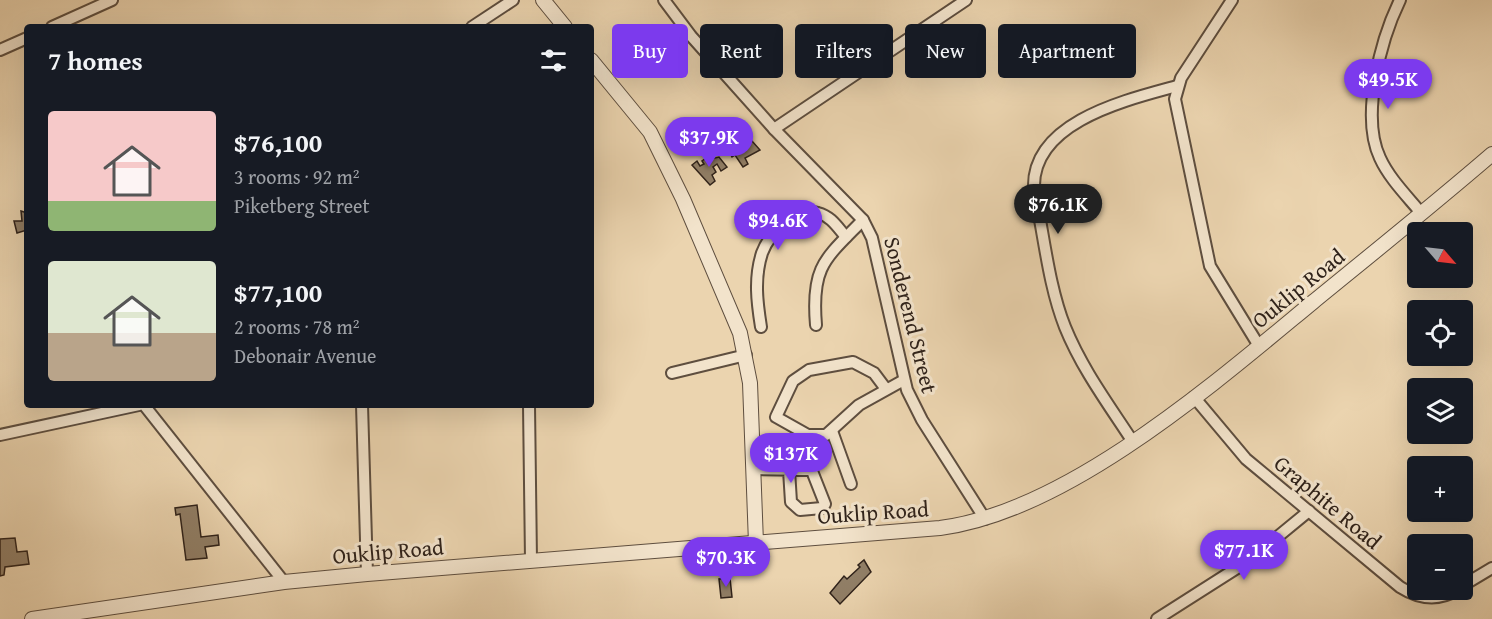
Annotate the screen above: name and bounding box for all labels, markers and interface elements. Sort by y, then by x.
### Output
chip: Buy [612,24,688,78]
chip: Rent [700,24,783,78]
chip: Filters [795,24,893,78]
chip: New [905,24,986,78]
chip: Apartment [998,24,1136,78]
text: 7 homes [48,41,143,80]
icon: filters [537,44,570,77]
pin: $49.5K [1339,59,1437,110]
text: $49.5K [1358,64,1418,93]
pin: $37.9K [660,117,758,168]
text: $37.9K [679,122,739,151]
text: $76,100 [234,123,322,162]
icon: home [96,135,168,207]
text: 3 rooms · 92 m² [234,162,360,191]
pin: $76.1K [1009,184,1107,235]
text: $76.1K [1028,189,1088,218]
text: Piketberg Street [234,191,370,220]
pin: $94.6K [729,200,827,251]
text: $94.6K [748,205,808,234]
north arrow [1407,222,1473,288]
map controls [1407,222,1473,600]
street label: Sonderend Street [876,233,946,397]
street label: Ouklip Road [1245,240,1352,336]
text: $77,100 [234,273,322,312]
icon: home [96,285,168,357]
button: locate [1407,300,1473,366]
text: 2 rooms · 78 m² [234,312,360,341]
text: Debonair Avenue [234,341,377,370]
button: layers [1407,378,1473,444]
pin: $137K [749,433,833,484]
text: $137K [764,438,818,467]
street label: Graphite Road [1267,447,1389,557]
button: + [1407,456,1473,522]
street label: Ouklip Road [816,492,930,532]
street label: Ouklip Road [331,530,445,572]
pin: $77.1K [1195,530,1293,581]
button: − [1407,534,1473,600]
text: $77.1K [1214,535,1274,564]
pin: $70.3K [677,537,775,588]
text: $70.3K [696,542,756,571]

